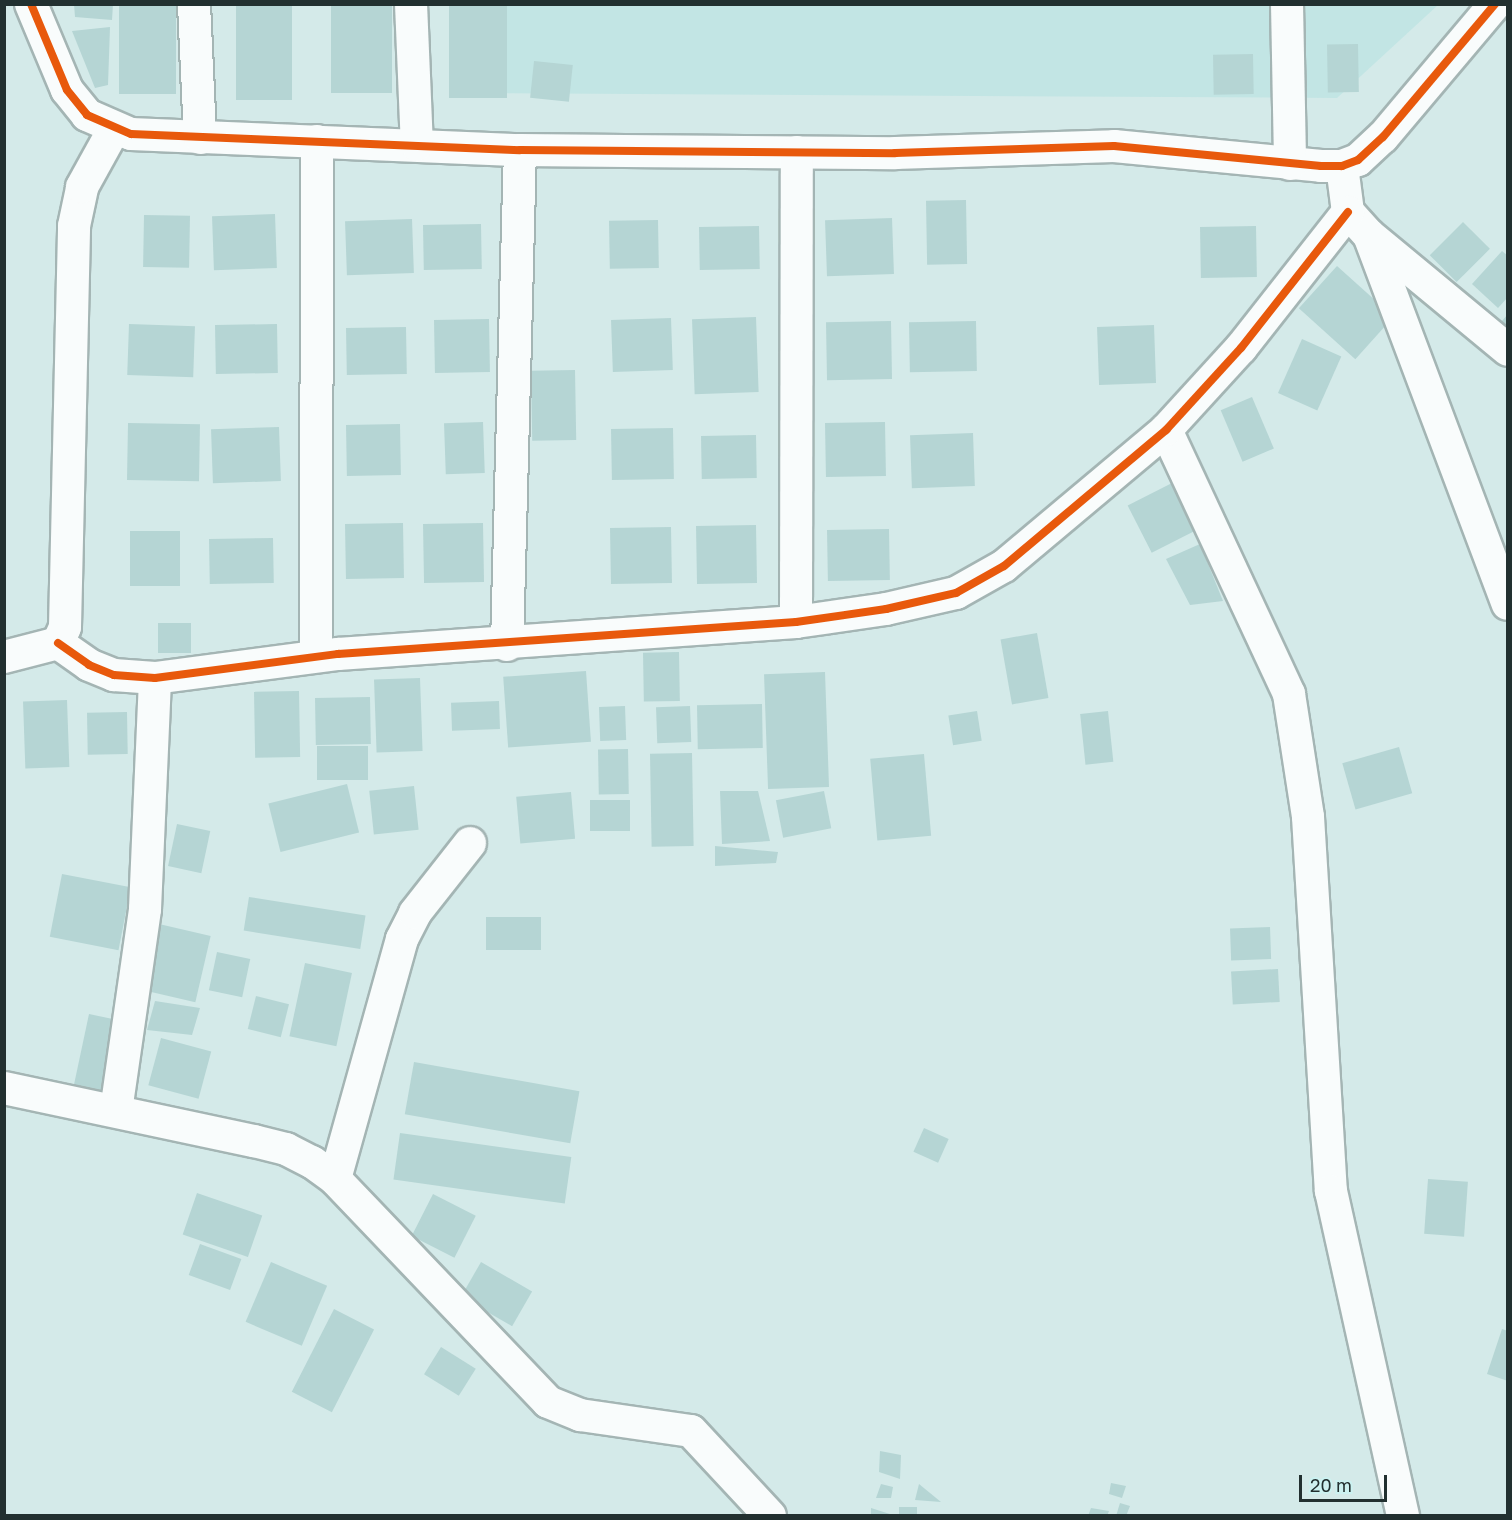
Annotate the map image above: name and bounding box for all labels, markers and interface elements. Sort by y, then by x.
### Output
scale bar [1302,1463,1390,1501]
text: 20 m [1310,1474,1352,1496]

